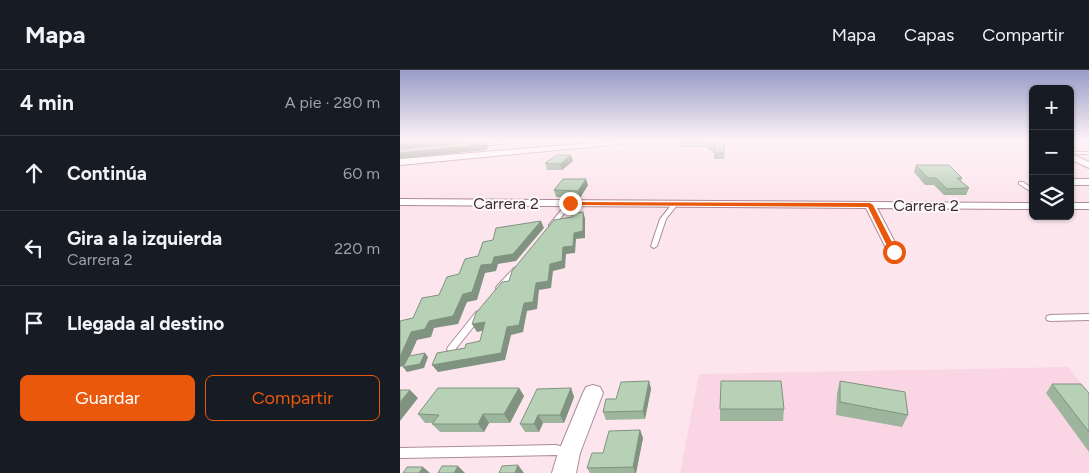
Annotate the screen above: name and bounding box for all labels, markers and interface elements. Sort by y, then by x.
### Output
text: Mapa [25,20,86,49]
text: Mapa [832,24,876,46]
text: Capas [904,24,954,46]
text: Compartir [982,24,1064,46]
map controls [1029,85,1074,220]
button: + [1029,85,1074,130]
text: 4 min [20,90,74,115]
text: A pie · 280 m [285,93,380,112]
button: − [1029,130,1074,175]
icon: ahead [20,159,48,187]
text: Continúa [67,162,147,185]
text: 60 m [343,164,380,183]
button: layers [1029,175,1074,220]
route end [559,192,582,215]
street label: Carrera 2 [473,194,539,213]
street label: Carrera 2 [893,196,959,215]
text: Gira a la izquierda [67,227,222,250]
icon: left [20,234,48,262]
text: 220 m [334,239,380,258]
route start [883,241,906,264]
text: Carrera 2 [67,250,133,269]
icon: arrive [20,309,48,337]
text: Llegada al destino [67,312,224,335]
button: Guardar [20,375,195,421]
button: Compartir [205,375,380,421]

